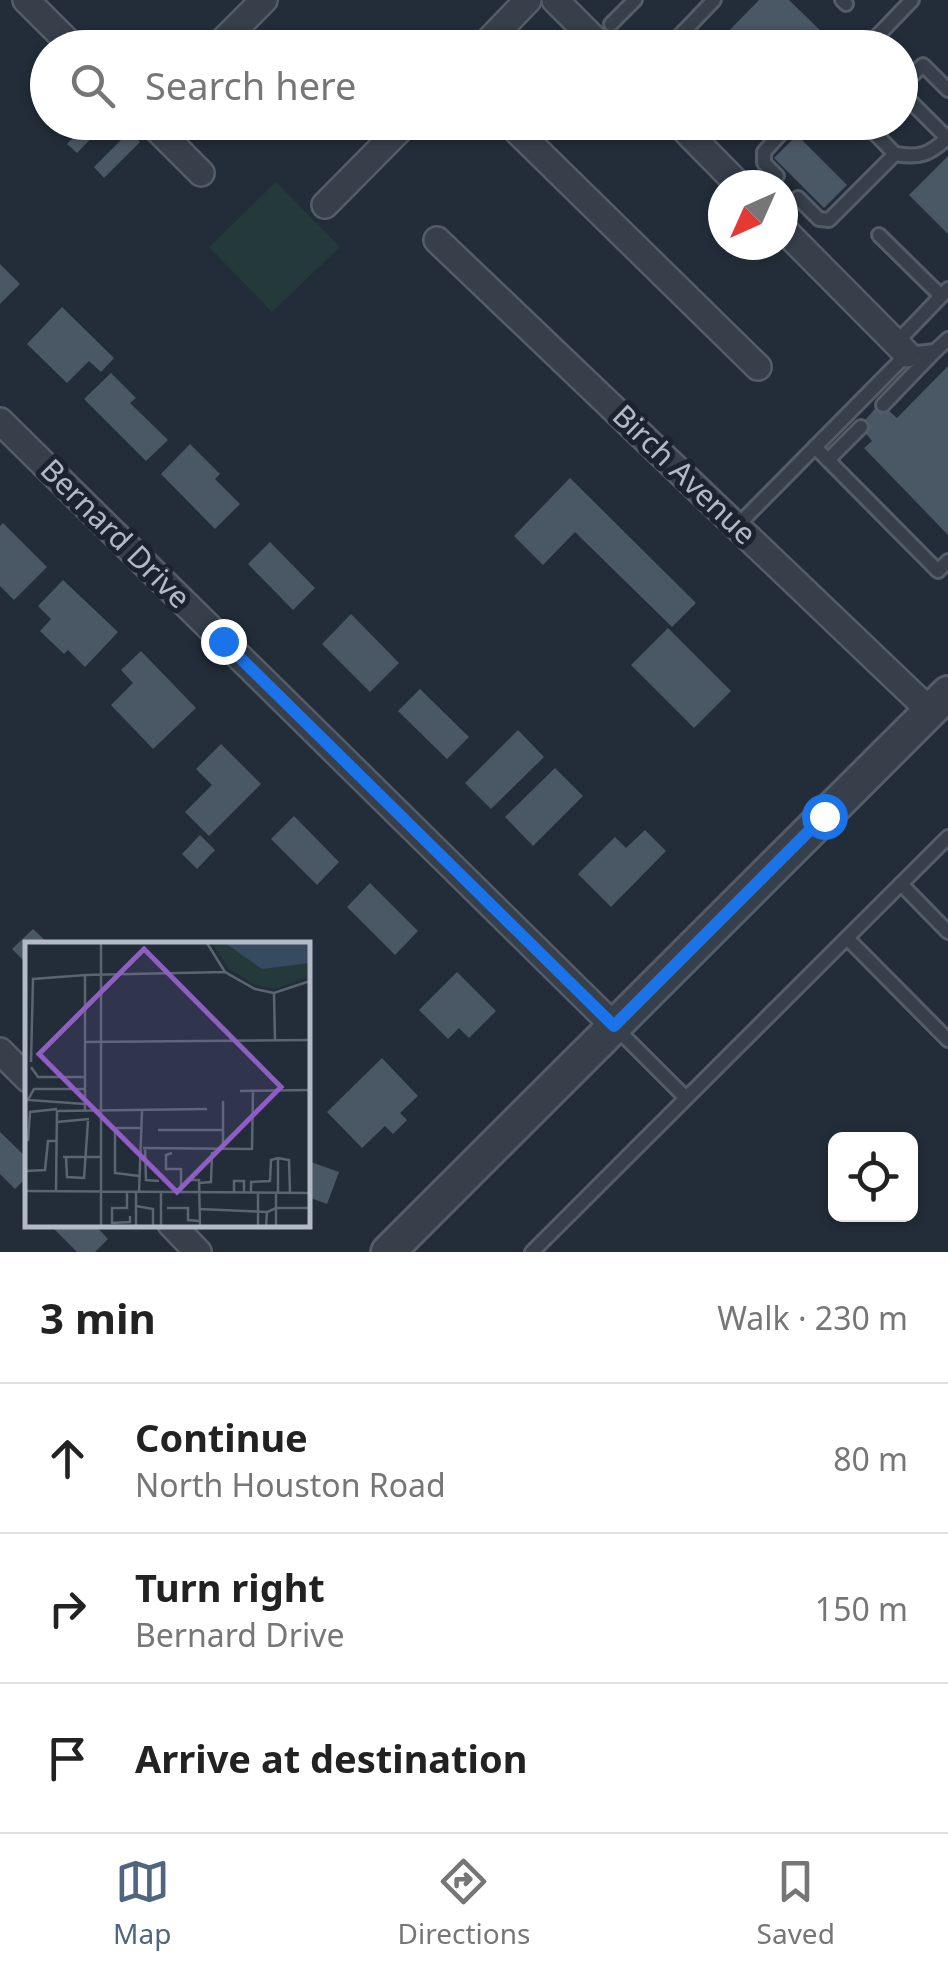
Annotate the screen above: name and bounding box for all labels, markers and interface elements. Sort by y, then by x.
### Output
search box [30,30,918,140]
icon: search [65,58,120,113]
text: Search here [145,59,356,111]
north arrow [708,170,798,260]
street label: Birch Avenue [604,395,766,553]
street label: Bernard Drive [32,449,200,617]
route end [201,619,247,665]
route start [802,794,848,840]
inset map [25,942,310,1227]
map controls [828,1132,918,1222]
button: locate [828,1132,918,1222]
text: 3 min [40,1289,156,1346]
text: Walk · 230 m [717,1296,908,1339]
text: Continue [135,1411,308,1463]
icon: ahead [40,1431,95,1486]
text: 80 m [833,1437,908,1480]
text: North Houston Road [135,1463,446,1506]
text: Turn right [135,1561,325,1613]
icon: right [40,1581,95,1636]
text: 150 m [815,1587,908,1630]
text: Bernard Drive [135,1613,345,1656]
icon: arrive [40,1731,95,1786]
text: Arrive at destination [135,1732,527,1784]
tab: Map [113,1854,171,1952]
tab: Directions [398,1854,530,1952]
tab: Saved [757,1854,835,1952]

